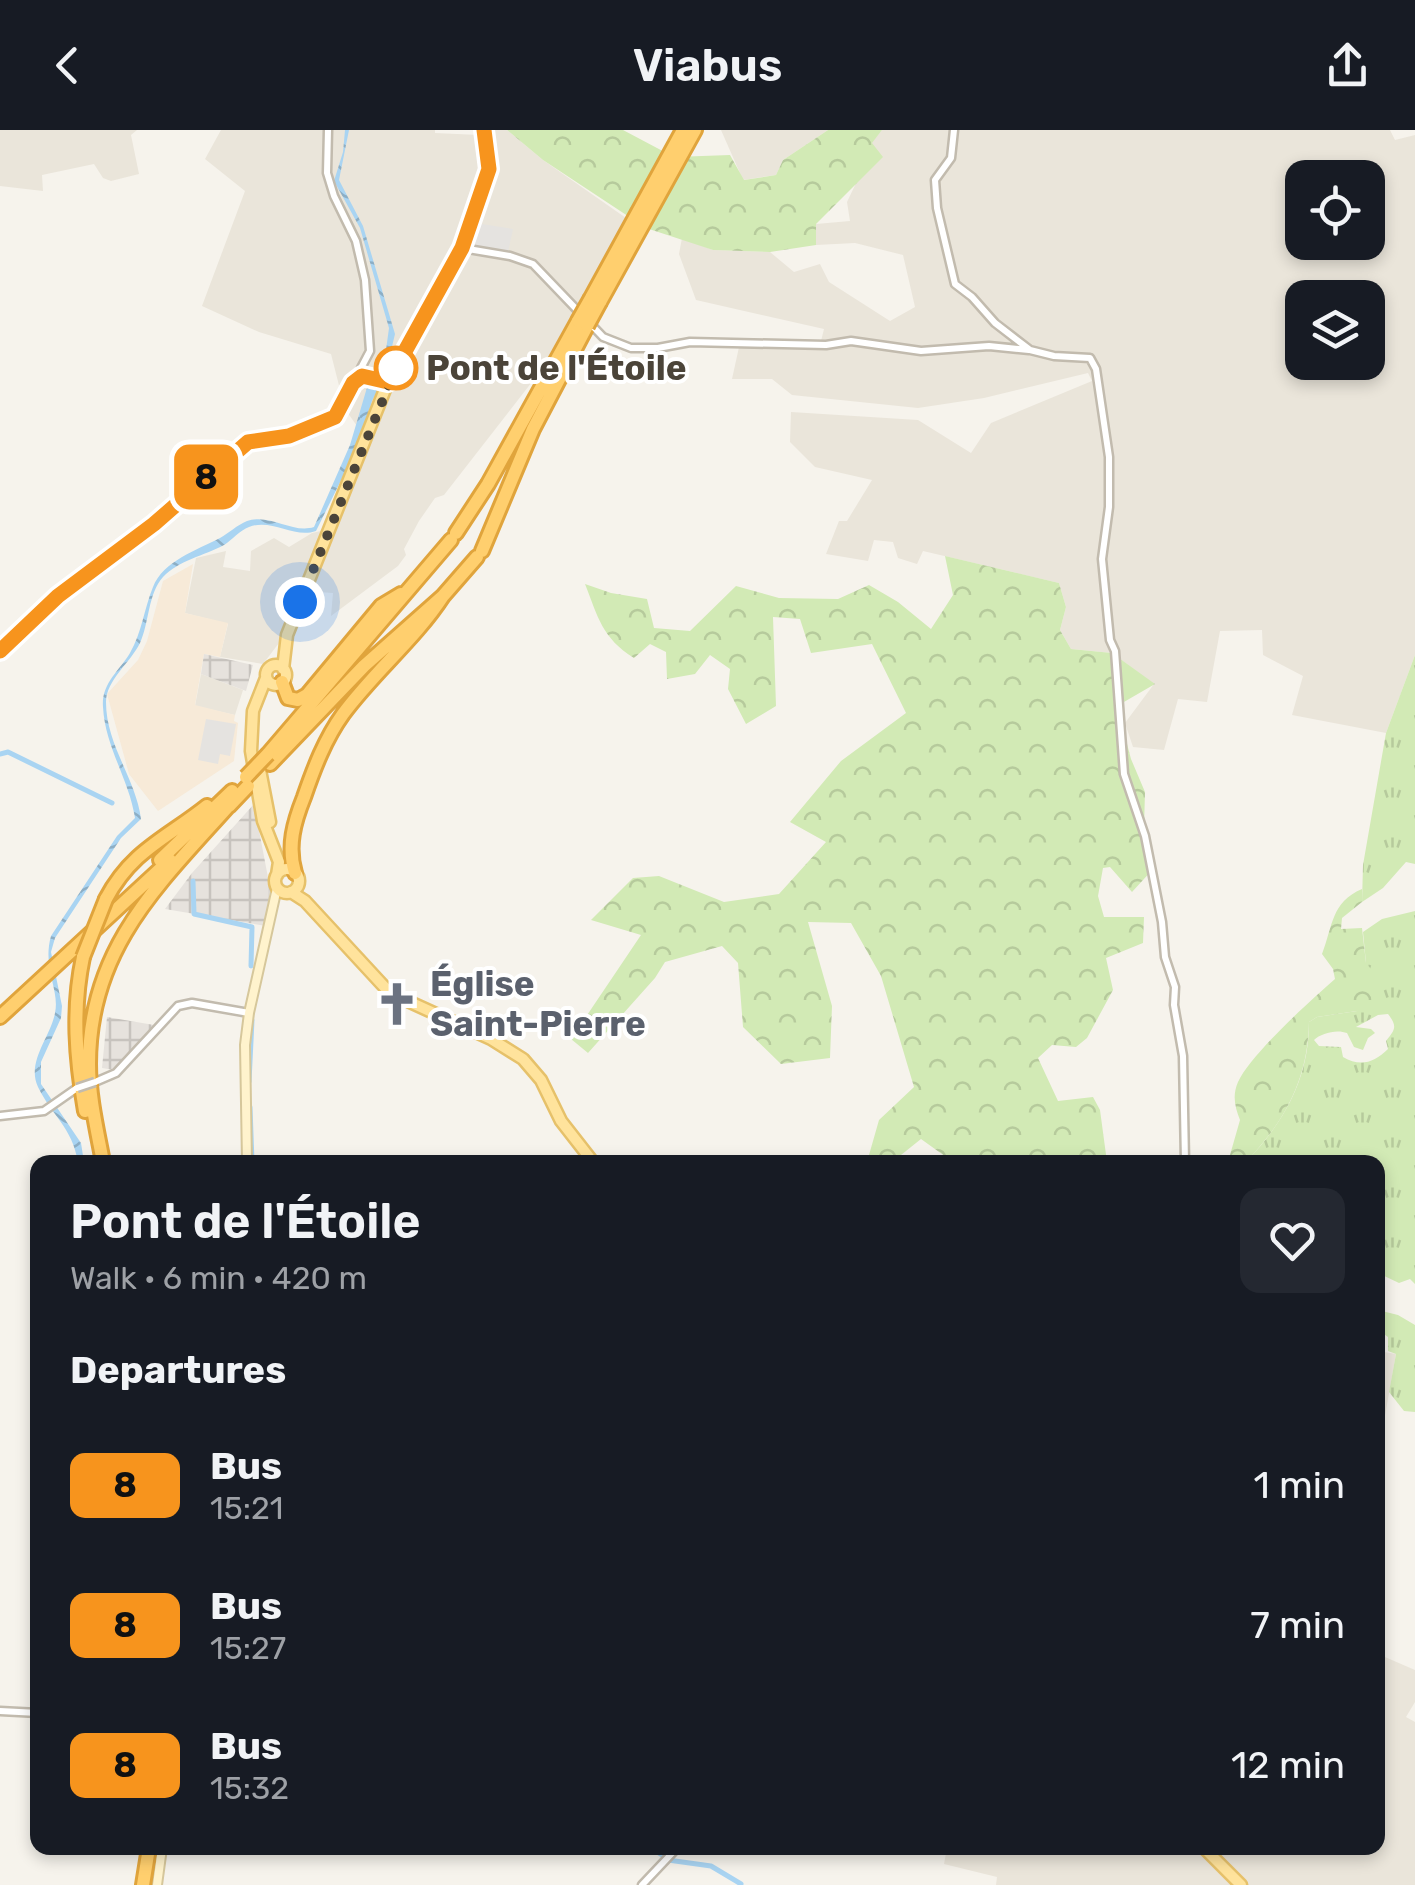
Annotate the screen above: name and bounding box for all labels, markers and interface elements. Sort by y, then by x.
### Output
icon: back [40,38,95,93]
icon: share [1320,38,1375,93]
text: Viabus [633,39,782,92]
map controls [1285,160,1385,380]
button: locate [1285,160,1385,260]
button: layers [1285,280,1385,380]
marker: Pont de l'Étoile [375,347,417,389]
place label: Pont de l'Étoile [426,347,687,389]
line badge: 8 [174,444,238,510]
text: 8 [194,456,218,498]
your location [275,577,325,627]
place label: Église Saint-Pierre [430,963,646,1045]
church icon: Église Saint-Pierre [373,980,421,1028]
button: heart [1240,1188,1345,1293]
text: Pont de l'Étoile [70,1193,421,1250]
text: Walk · 6 min · 420 m [70,1259,367,1297]
text: Departures [70,1347,286,1393]
text: Bus [210,1443,282,1489]
text: 1 min [1253,1462,1345,1508]
text: 8 [113,1464,137,1506]
text: 15:21 [210,1489,283,1527]
text: Bus [210,1583,282,1629]
text: 7 min [1250,1602,1345,1648]
text: 8 [113,1604,137,1646]
text: 15:27 [210,1629,286,1667]
text: Bus [210,1723,282,1769]
text: 12 min [1231,1742,1345,1788]
text: 8 [113,1744,137,1786]
text: 15:32 [210,1769,289,1807]

